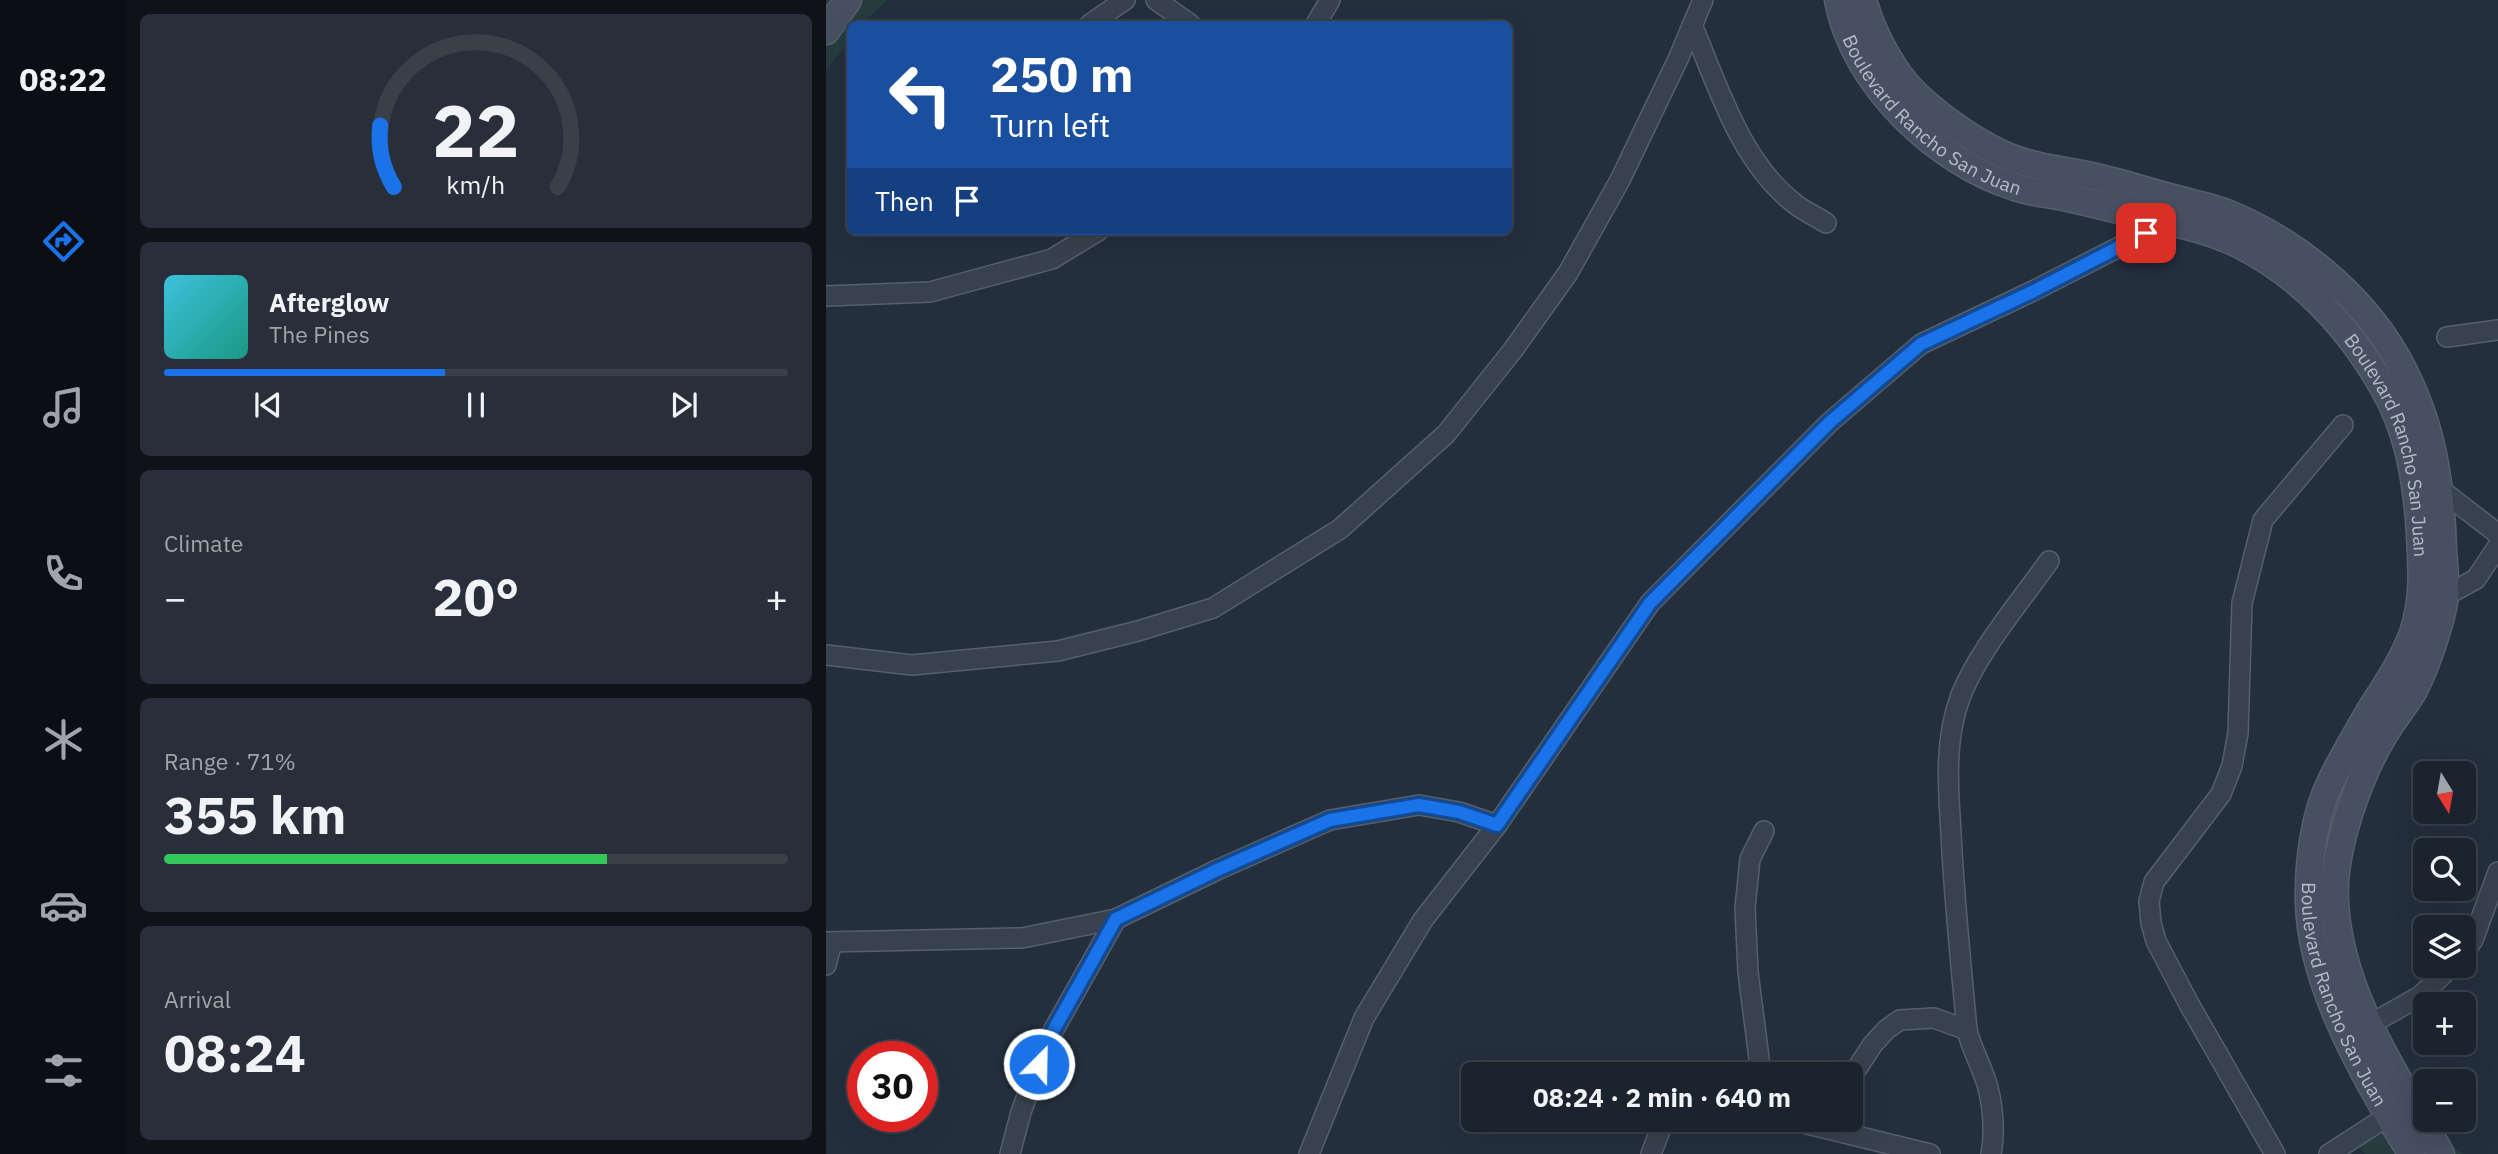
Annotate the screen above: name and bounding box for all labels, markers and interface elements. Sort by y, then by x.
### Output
street label: Boulevard Rancho San Juan [1838,31,2025,200]
text: 250 m [990,42,1134,105]
icon: left [875,49,966,140]
text: 08:22 [19,58,107,100]
text: 22 [432,82,520,177]
text: Turn left [990,104,1110,146]
text: km/h [447,168,505,201]
icon: arrive [948,182,986,220]
text: Then [875,184,934,218]
pin [2116,203,2176,263]
icon: arrive [2127,214,2165,252]
icon: directions [39,217,88,266]
text: Afterglow [269,285,389,319]
text: The Pines [269,319,370,349]
street label: Boulevard Rancho San Juan [2339,329,2433,557]
icon: music [39,383,88,432]
icon: previous [249,386,287,424]
icon: pause [457,386,495,424]
icon: next [665,386,703,424]
text: Climate [164,528,243,558]
icon: phone [39,549,88,598]
text: 20° [433,563,519,630]
text: − [164,573,187,622]
text: + [765,573,788,622]
icon: climate [39,715,88,764]
text: Range · 71% [164,746,296,776]
north arrow [2413,761,2476,824]
map controls [2413,761,2476,1132]
text: 355 km [164,781,346,848]
button: search [2413,838,2476,901]
icon: car [39,881,88,930]
street label: Boulevard Rancho San Juan [2297,882,2392,1111]
button: layers [2413,915,2476,978]
text: Arrival [164,984,231,1014]
button: + [2413,992,2476,1055]
text: 08:24 [164,1019,306,1086]
position arrow [1002,1027,1076,1101]
speed limit sign: 30 [847,1041,938,1132]
icon: filters [39,1046,88,1095]
button: − [2413,1069,2476,1132]
text: 08:24 · 2 min · 640 m [1533,1080,1791,1114]

